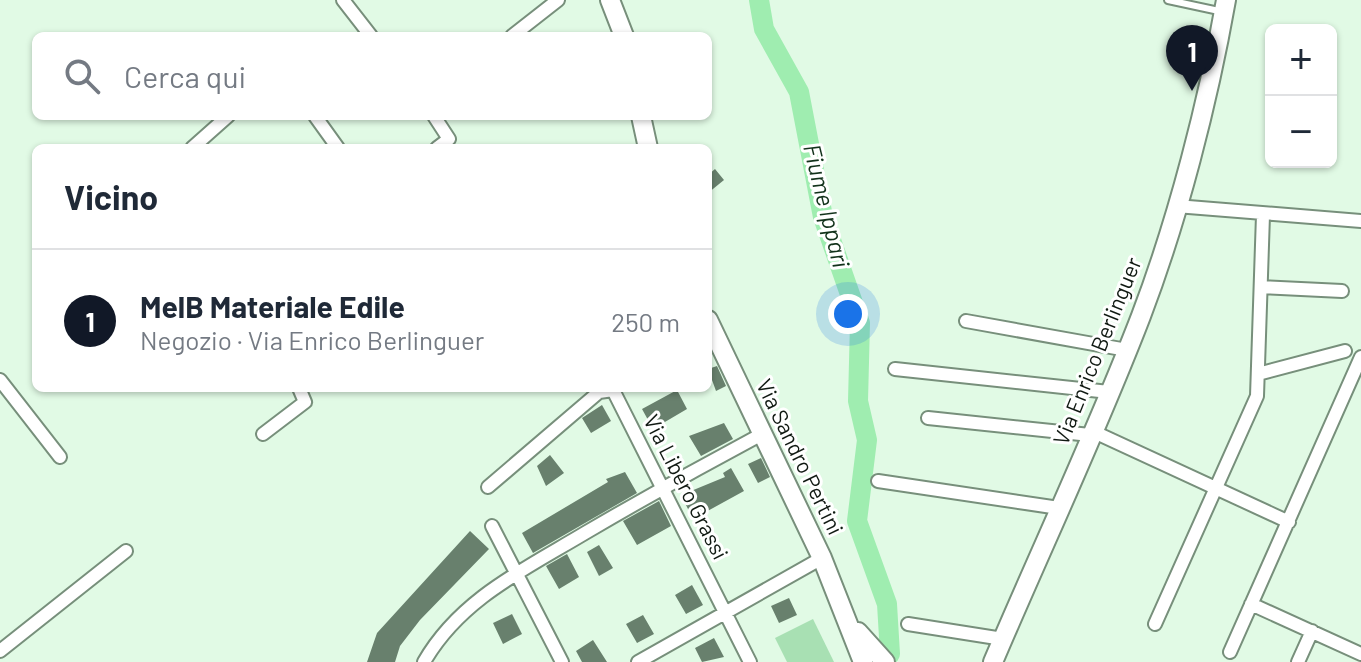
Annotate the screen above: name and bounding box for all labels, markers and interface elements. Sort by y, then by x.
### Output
map controls [1265,24,1337,168]
button: + [1265,24,1337,96]
pin: 1 [1166,25,1218,91]
search box [32,32,712,120]
icon: search [60,54,104,98]
text: Cerca qui [124,58,246,94]
button: − [1265,96,1337,168]
water label: Fiume Ippari [798,141,857,271]
text: Vicino [64,176,158,217]
street label: Via Enrico Berlinguer [1047,253,1146,448]
text: MelB Materiale Edile [140,288,405,324]
your location [828,294,868,334]
text: 1 [85,306,95,337]
text: 250 m [611,306,680,337]
text: Negozio · Via Enrico Berlinguer [140,324,484,355]
street label: Via Sandro Pertini [752,374,850,539]
street label: Via Libero Grassi [639,410,735,563]

